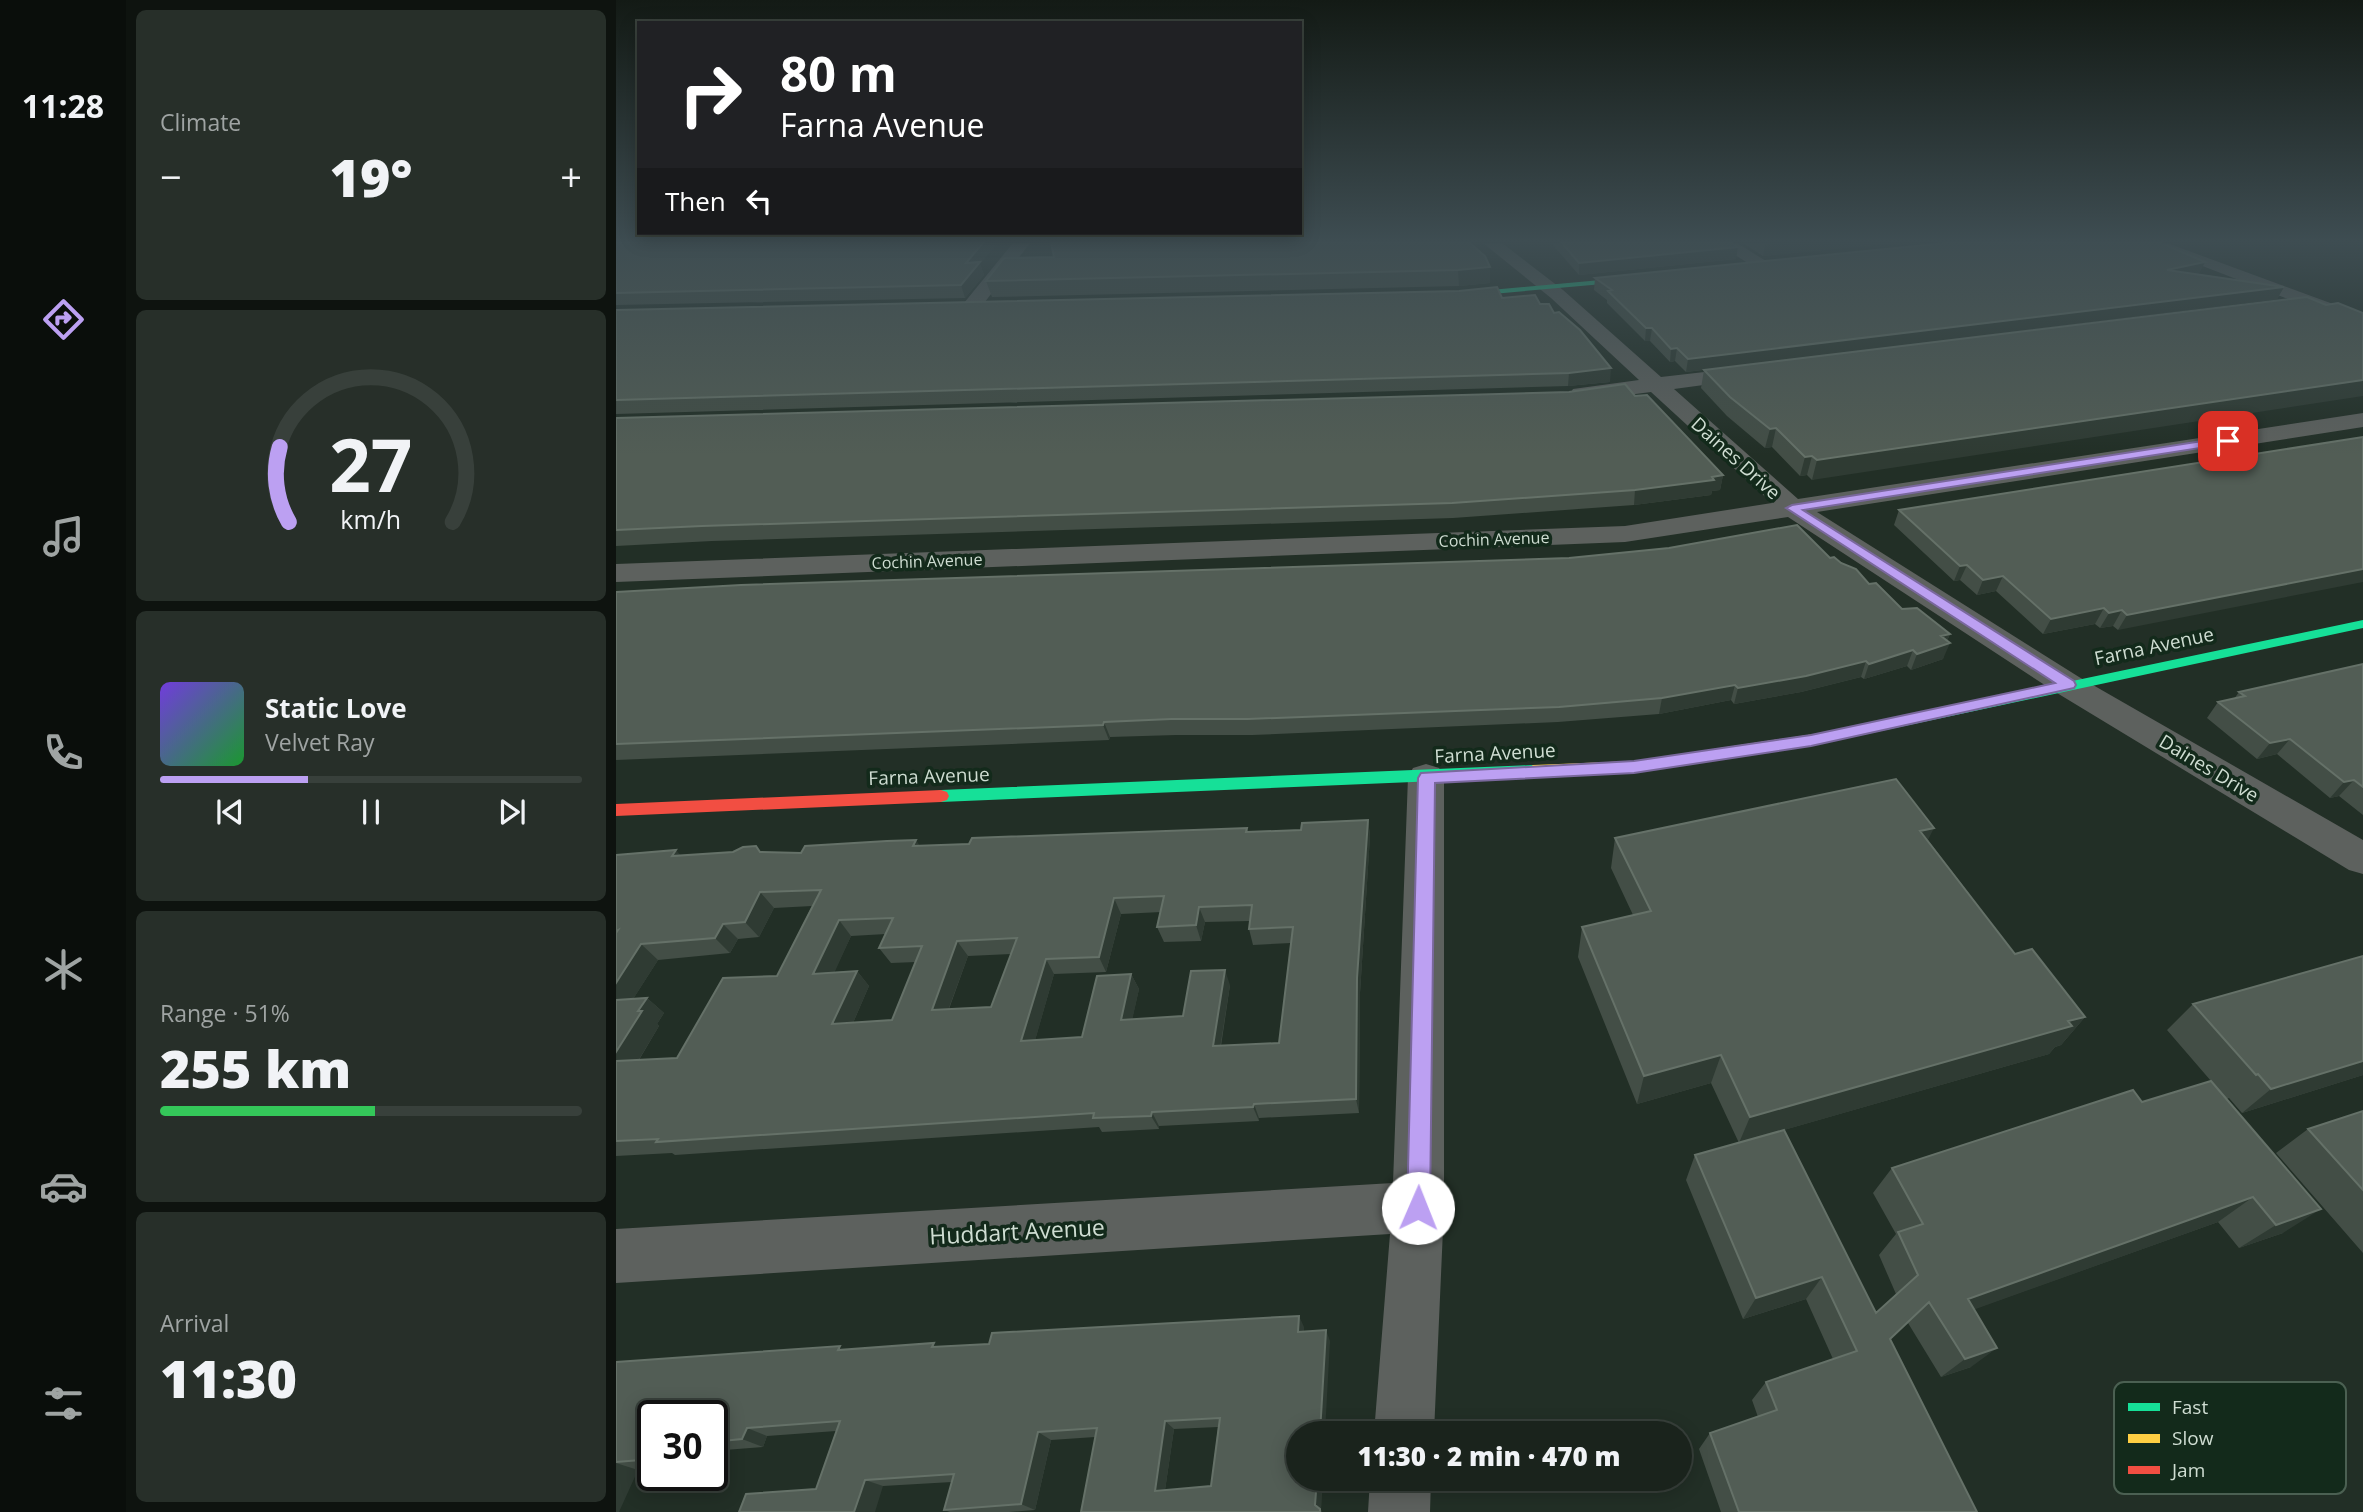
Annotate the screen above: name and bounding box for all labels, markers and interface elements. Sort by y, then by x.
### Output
text: 80 m [780,40,897,106]
icon: right [665,49,756,140]
text: 11:28 [22,84,104,127]
text: Farna Avenue [780,103,985,146]
text: Climate [160,106,241,138]
text: 19° [330,141,412,212]
text: − [160,150,182,202]
text: + [560,150,582,202]
icon: left [740,182,778,220]
text: Then [665,183,726,219]
icon: directions [39,295,88,344]
street label: Daines Drive [1686,411,1786,505]
pin [2198,411,2258,471]
text: 27 [329,414,413,513]
icon: arrive [2209,422,2247,460]
text: km/h [341,501,401,535]
icon: music [39,512,88,561]
street label: Cochin Avenue [1438,526,1550,552]
street label: Cochin Avenue [871,548,983,574]
street label: Farna Avenue [2092,621,2216,671]
text: Static Love [265,690,407,726]
text: Velvet Ray [265,726,375,758]
icon: phone [39,728,88,777]
street label: Daines Drive [2154,728,2264,808]
street label: Farna Avenue [1434,737,1556,769]
street label: Farna Avenue [868,761,990,791]
icon: previous [211,793,249,831]
icon: pause [352,793,390,831]
icon: next [493,793,531,831]
icon: climate [39,945,88,994]
text: Range · 51% [160,997,290,1029]
text: 255 km [160,1032,351,1103]
icon: car [39,1162,88,1211]
position arrow [1381,1171,1455,1245]
street label: Huddart Avenue [928,1210,1105,1252]
text: Arrival [160,1307,229,1339]
text: 11:30 [160,1342,297,1413]
icon: filters [39,1379,88,1428]
legend [2114,1382,2346,1494]
text: Fast [2172,1394,2208,1420]
speed limit sign: 30 [637,1400,728,1491]
text: Slow [2172,1425,2214,1451]
text: 11:30 · 2 min · 470 m [1358,1438,1620,1474]
text: Jam [2170,1457,2205,1483]

